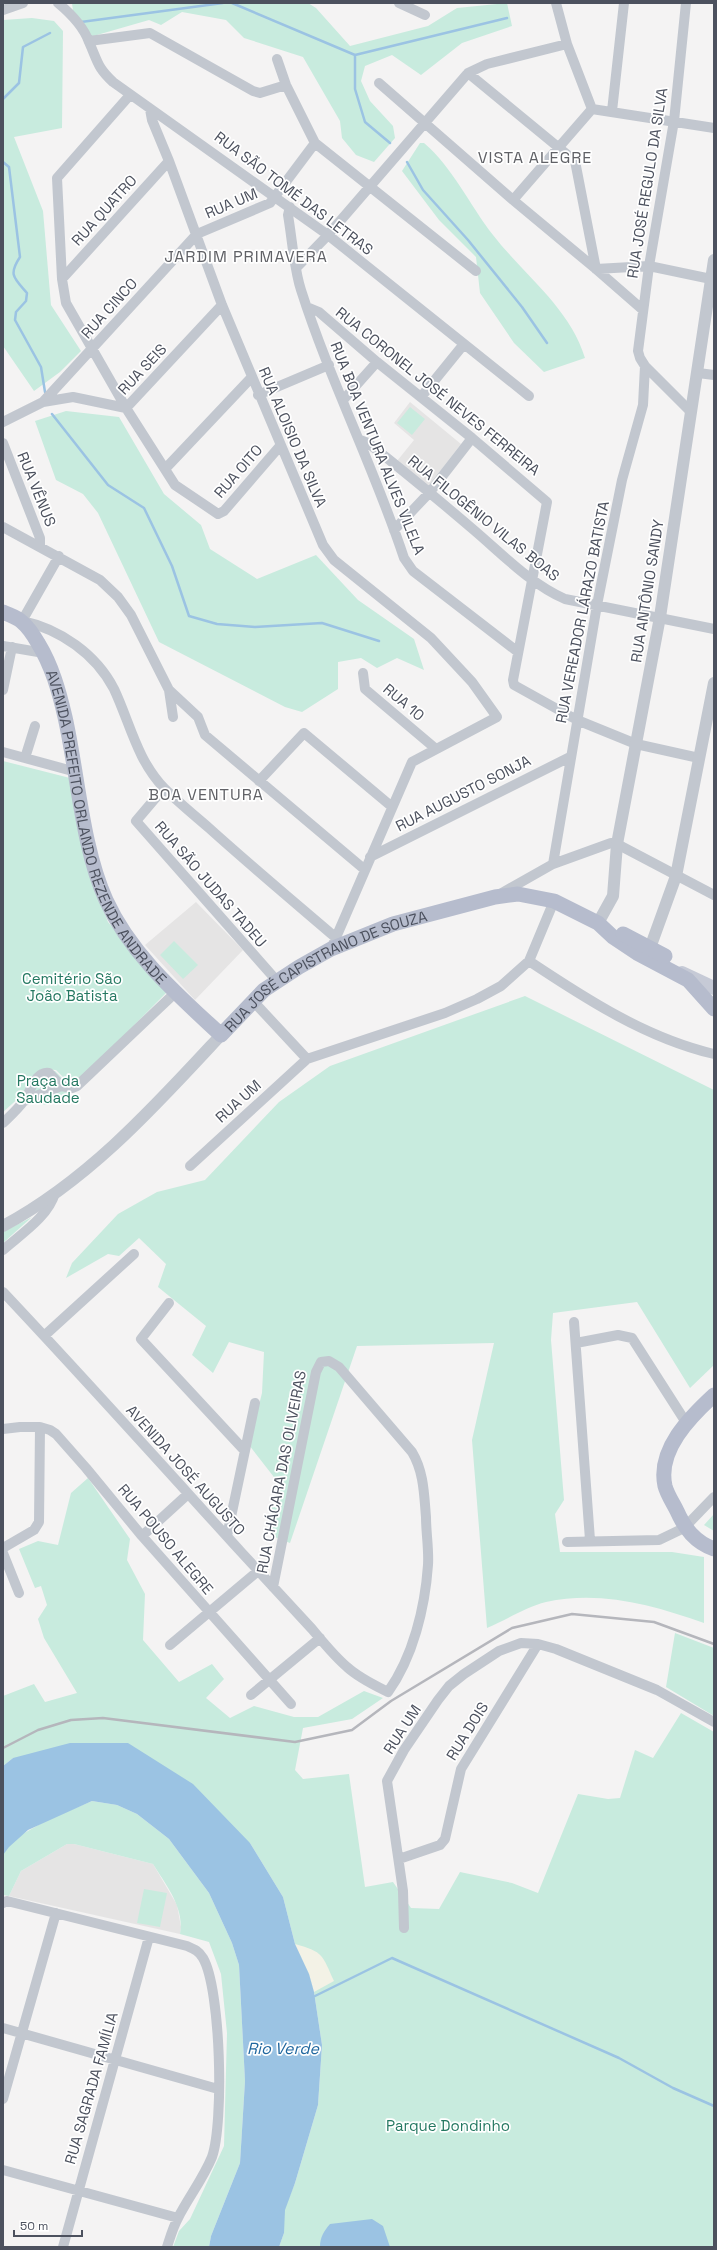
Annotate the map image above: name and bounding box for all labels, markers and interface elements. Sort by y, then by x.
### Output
street label: RUA JOSÉ REGULO DA SILVA [623,86,672,280]
street label: RUA SÃO TOMÉ DAS LETRAS [211,127,377,259]
district label: VISTA ALEGRE [478,147,592,168]
street label: RUA QUATRO [67,171,141,249]
street label: RUA UM [202,183,260,223]
district label: JARDIM PRIMAVERA [164,246,328,267]
street label: RUA CINCO [77,274,141,342]
street label: RUA CORONEL JOSÉ NEVES FERREIRA [332,303,544,480]
street label: RUA BOA VENTURA ALVES VILELA [326,339,430,558]
street label: RUA SEIS [114,340,170,398]
street label: RUA ALOISIO DA SILVA [255,364,331,511]
street label: RUA OITO [210,440,266,502]
street label: RUA VÊNUS [13,449,61,529]
street label: RUA FILOGÊNIO VILAS BOAS [404,451,564,585]
street label: RUA VEREADOR LÁRAZO BATISTA [551,499,613,725]
street label: RUA ANTÔNIO SANDY [626,518,668,664]
street label: AVENIDA PREFEITO ORLANDO REZENDE ANDRADE [42,667,171,988]
street label: RUA 10 [379,679,429,725]
street label: RUA AUGUSTO SONJA [392,750,534,835]
district label: BOA VENTURA [148,784,264,805]
street label: RUA SÃO JUDAS TADEU [151,817,271,951]
street label: RUA JOSÉ CAPISTRANO DE SOUZA [220,906,430,1036]
park label: Cemitério São João Batista [22,969,122,1005]
park label: Praça da Saudade [16,1071,80,1107]
street label: RUA UM [211,1075,265,1127]
street label: RUA CHÁCARA DAS OLIVEIRAS [252,1369,310,1575]
street label: AVENIDA JOSÉ AUGUSTO [122,1401,250,1539]
street label: RUA POUSO ALEGRE [114,1480,218,1598]
street label: RUA DOIS [442,1698,492,1764]
street label: RUA UM [379,1701,425,1757]
street label: RUA SAGRADA FAMÍLIA [60,2009,122,2166]
water label: Rio Verde [247,2038,320,2059]
park label: Parque Dondinho [386,2116,510,2135]
scale bar [14,2212,82,2238]
text: 50 m [20,2218,48,2234]

